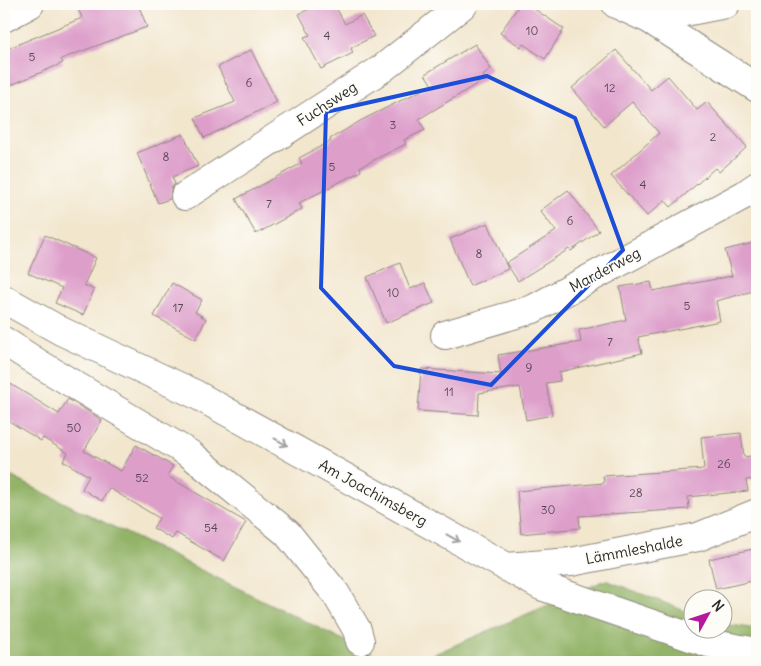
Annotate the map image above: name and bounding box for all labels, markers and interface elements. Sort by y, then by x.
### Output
house number: 10 [526,23,538,38]
house number: 4 [324,28,331,43]
house number: 5 [29,49,36,64]
house number: 6 [246,75,253,90]
street label: Fuchsweg [293,77,360,130]
house number: 12 [604,80,616,95]
house number: 3 [390,117,397,132]
house number: 2 [710,129,717,144]
house number: 8 [163,149,170,164]
house number: 5 [329,159,336,174]
house number: 4 [640,177,647,192]
house number: 7 [266,196,272,211]
house number: 6 [567,213,574,228]
street label: Marderweg [566,243,644,296]
house number: 8 [476,246,483,261]
house number: 10 [387,285,399,300]
house number: 5 [684,298,691,313]
house number: 17 [173,300,183,315]
house number: 7 [607,334,613,349]
house number: 9 [526,360,533,375]
house number: 11 [444,384,454,399]
house number: 50 [67,420,82,435]
one-way arrow [273,437,288,447]
street label: Am Joachimsberg [316,455,431,530]
house number: 26 [717,456,731,471]
house number: 52 [135,470,149,485]
house number: 28 [629,485,643,500]
house number: 30 [541,502,555,517]
house number: 54 [204,520,218,535]
street label: Lämmleshalde [584,531,684,568]
one-way arrow [446,533,461,543]
north arrow [684,588,734,638]
text: N [708,596,728,615]

